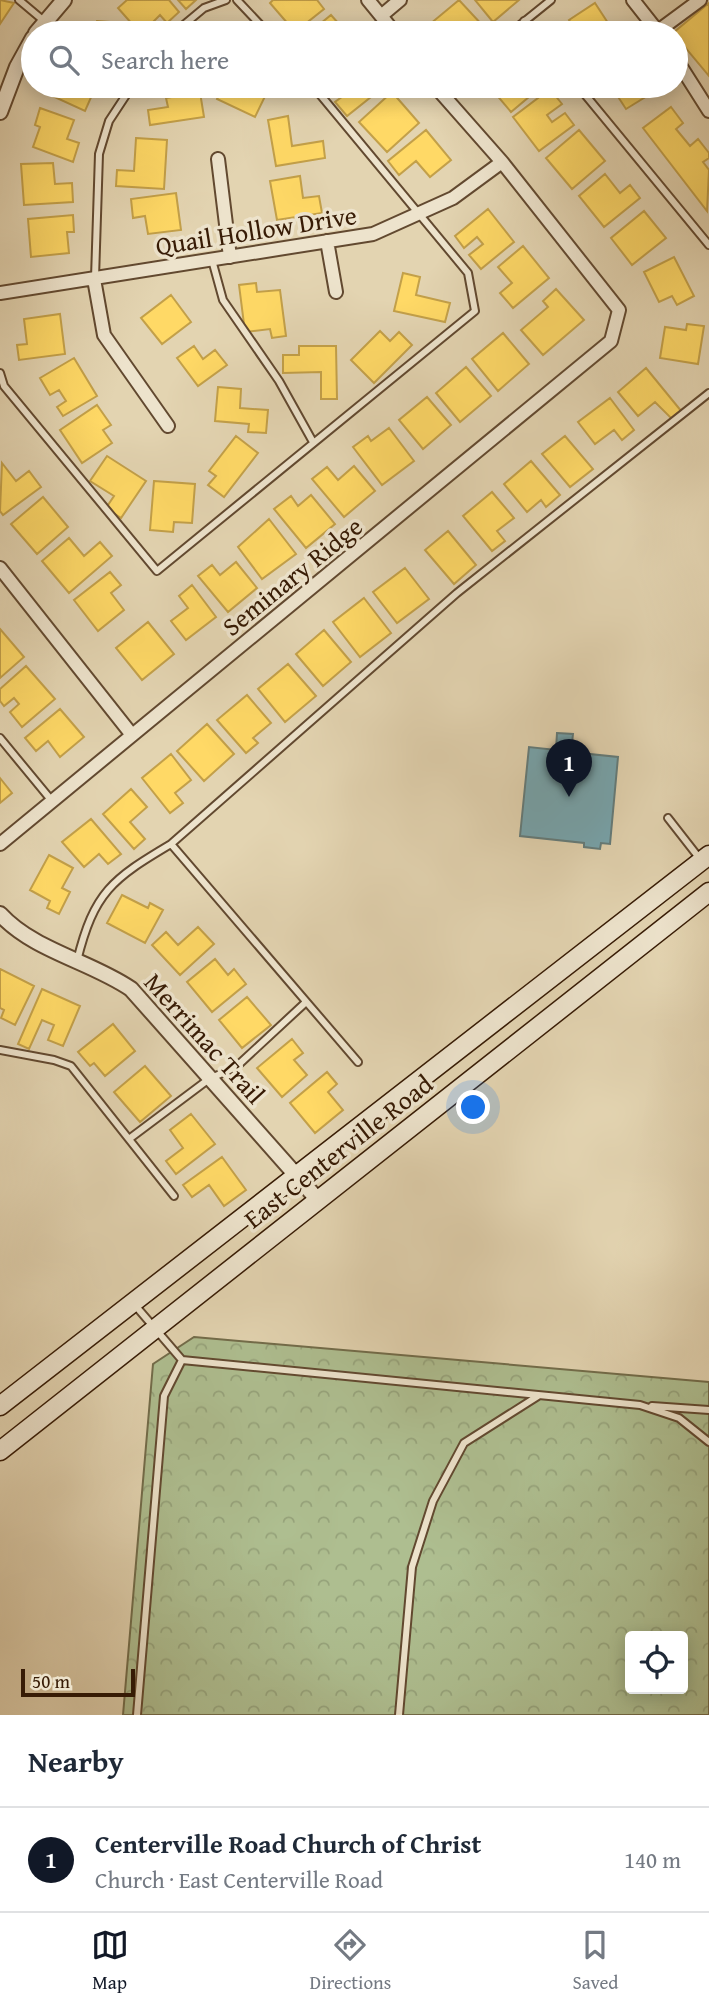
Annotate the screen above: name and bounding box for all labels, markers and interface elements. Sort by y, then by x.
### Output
search box [21,21,688,98]
text: Search here [101,40,229,79]
icon: search [45,41,83,79]
street label: Quail Hollow Drive [153,195,359,265]
street label: Seminary Ridge [213,507,371,645]
pin: 1 [546,739,592,797]
street label: Merrimac Trail [135,964,275,1112]
street label: East Centerville Road [235,1064,441,1237]
your location [456,1090,490,1124]
map controls [625,1631,688,1694]
button: locate [625,1631,688,1694]
scale bar [21,1666,135,1698]
text: 50 m [32,1667,70,1695]
text: Nearby [28,1739,124,1783]
text: Centerville Road Church of Christ [95,1824,481,1863]
text: 1 [45,1843,57,1876]
text: 140 m [624,1843,681,1876]
text: Church · East Centerville Road [95,1863,383,1896]
tab: Map [91,1926,129,1996]
tab: Directions [310,1926,391,1996]
tab: Saved [572,1926,618,1996]

